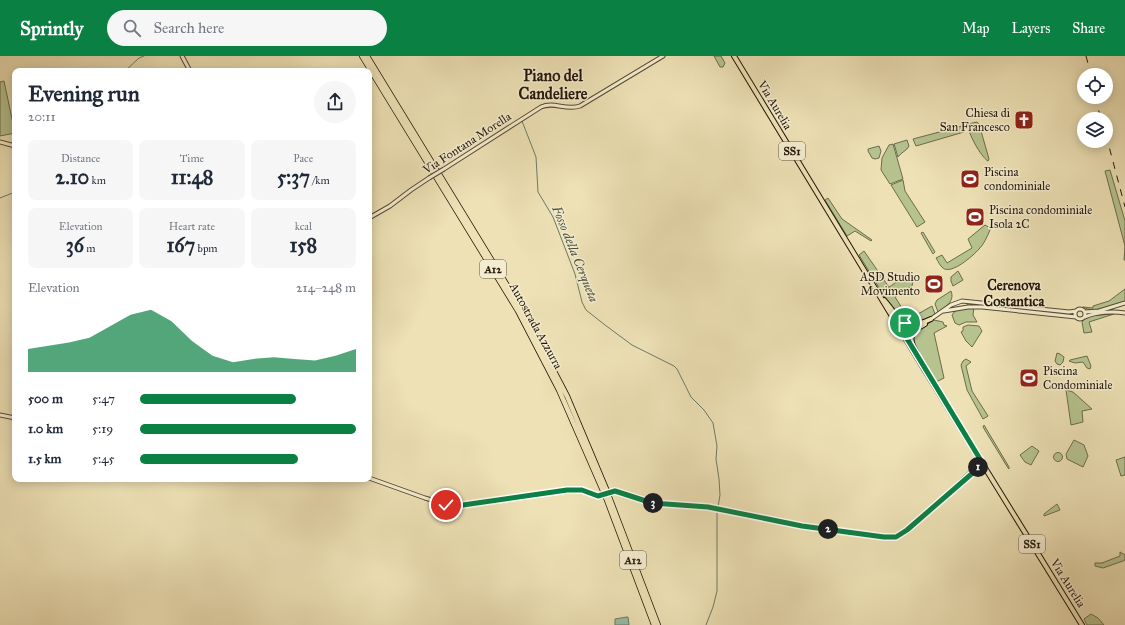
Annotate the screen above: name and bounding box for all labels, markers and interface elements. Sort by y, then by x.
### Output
search box [107,10,387,46]
text: Sprintly [20,17,83,40]
icon: search [121,17,143,39]
text: Search here [153,19,224,37]
text: Map [962,20,990,37]
text: Layers [1012,20,1050,37]
text: Share [1072,20,1105,37]
district label: Piano del Candeliere [519,66,588,103]
map controls [1077,68,1113,148]
button: locate [1077,68,1113,104]
street label: Via Aurelia [754,77,796,133]
text: Evening run [28,80,140,107]
button: share [314,81,356,123]
place label: Chiesa di San Francesco [940,106,1011,134]
text: 20:11 [28,109,56,125]
street label: Via Fontana Morella [419,109,514,177]
church icon: Chiesa di San Francesco [1013,109,1035,131]
button: layers [1077,112,1113,148]
road number: SS1 [779,142,805,160]
text: Distance [61,152,100,165]
text: Time [180,152,204,165]
text: Pace [293,152,313,165]
text: 2.10 [55,165,89,189]
text: 11:48 [171,165,213,189]
text: 5:37 [277,165,310,189]
place label: Piscina condominiale [984,165,1050,193]
sports icon: Piscina condominiale [959,168,981,190]
text: km [89,174,106,187]
text: /km [310,174,330,187]
water label: Fosso della Cerqueta [548,203,602,304]
place label: Piscina condominiale Isola 2C [989,203,1092,231]
sports icon: Piscina condominiale Isola 2C [964,206,986,228]
text: Elevation [59,220,103,233]
text: Heart rate [169,220,215,233]
text: kcal [295,220,312,233]
text: 36 [66,233,84,257]
text: 167 [166,233,195,257]
text: 158 [289,233,317,257]
text: m [84,242,96,255]
text: bpm [195,242,218,255]
road number: A12 [480,260,506,278]
place label: ASD Studio Movimento [859,270,920,298]
sports icon: ASD Studio Movimento [923,273,945,295]
district label: Cerenova Costantica [984,277,1045,310]
text: Elevation [28,280,80,296]
text: 214–248 m [296,280,356,296]
street label: Autostrada Azzurra [506,280,566,372]
pin [888,306,922,340]
icon: arrive [894,312,916,334]
place label: Piscina Condominiale [1043,364,1112,392]
sports icon: Piscina Condominiale [1018,367,1040,389]
text: 500 m [28,391,63,407]
text: 5:47 [92,391,115,407]
text: 1.0 km [28,421,63,437]
text: 5:19 [92,421,113,437]
text: 1.5 km [28,451,61,467]
text: 5:45 [92,451,115,467]
pin: 1 [968,457,988,477]
text: 1 [976,460,980,473]
pin [429,488,463,522]
pin: 3 [643,493,663,513]
icon: check [435,494,457,516]
text: 3 [651,496,655,509]
pin: 2 [818,519,838,539]
text: 2 [825,522,831,535]
road number: SS1 [1019,535,1045,553]
road number: A12 [620,551,646,569]
street label: Via Aurelia [1047,555,1089,611]

